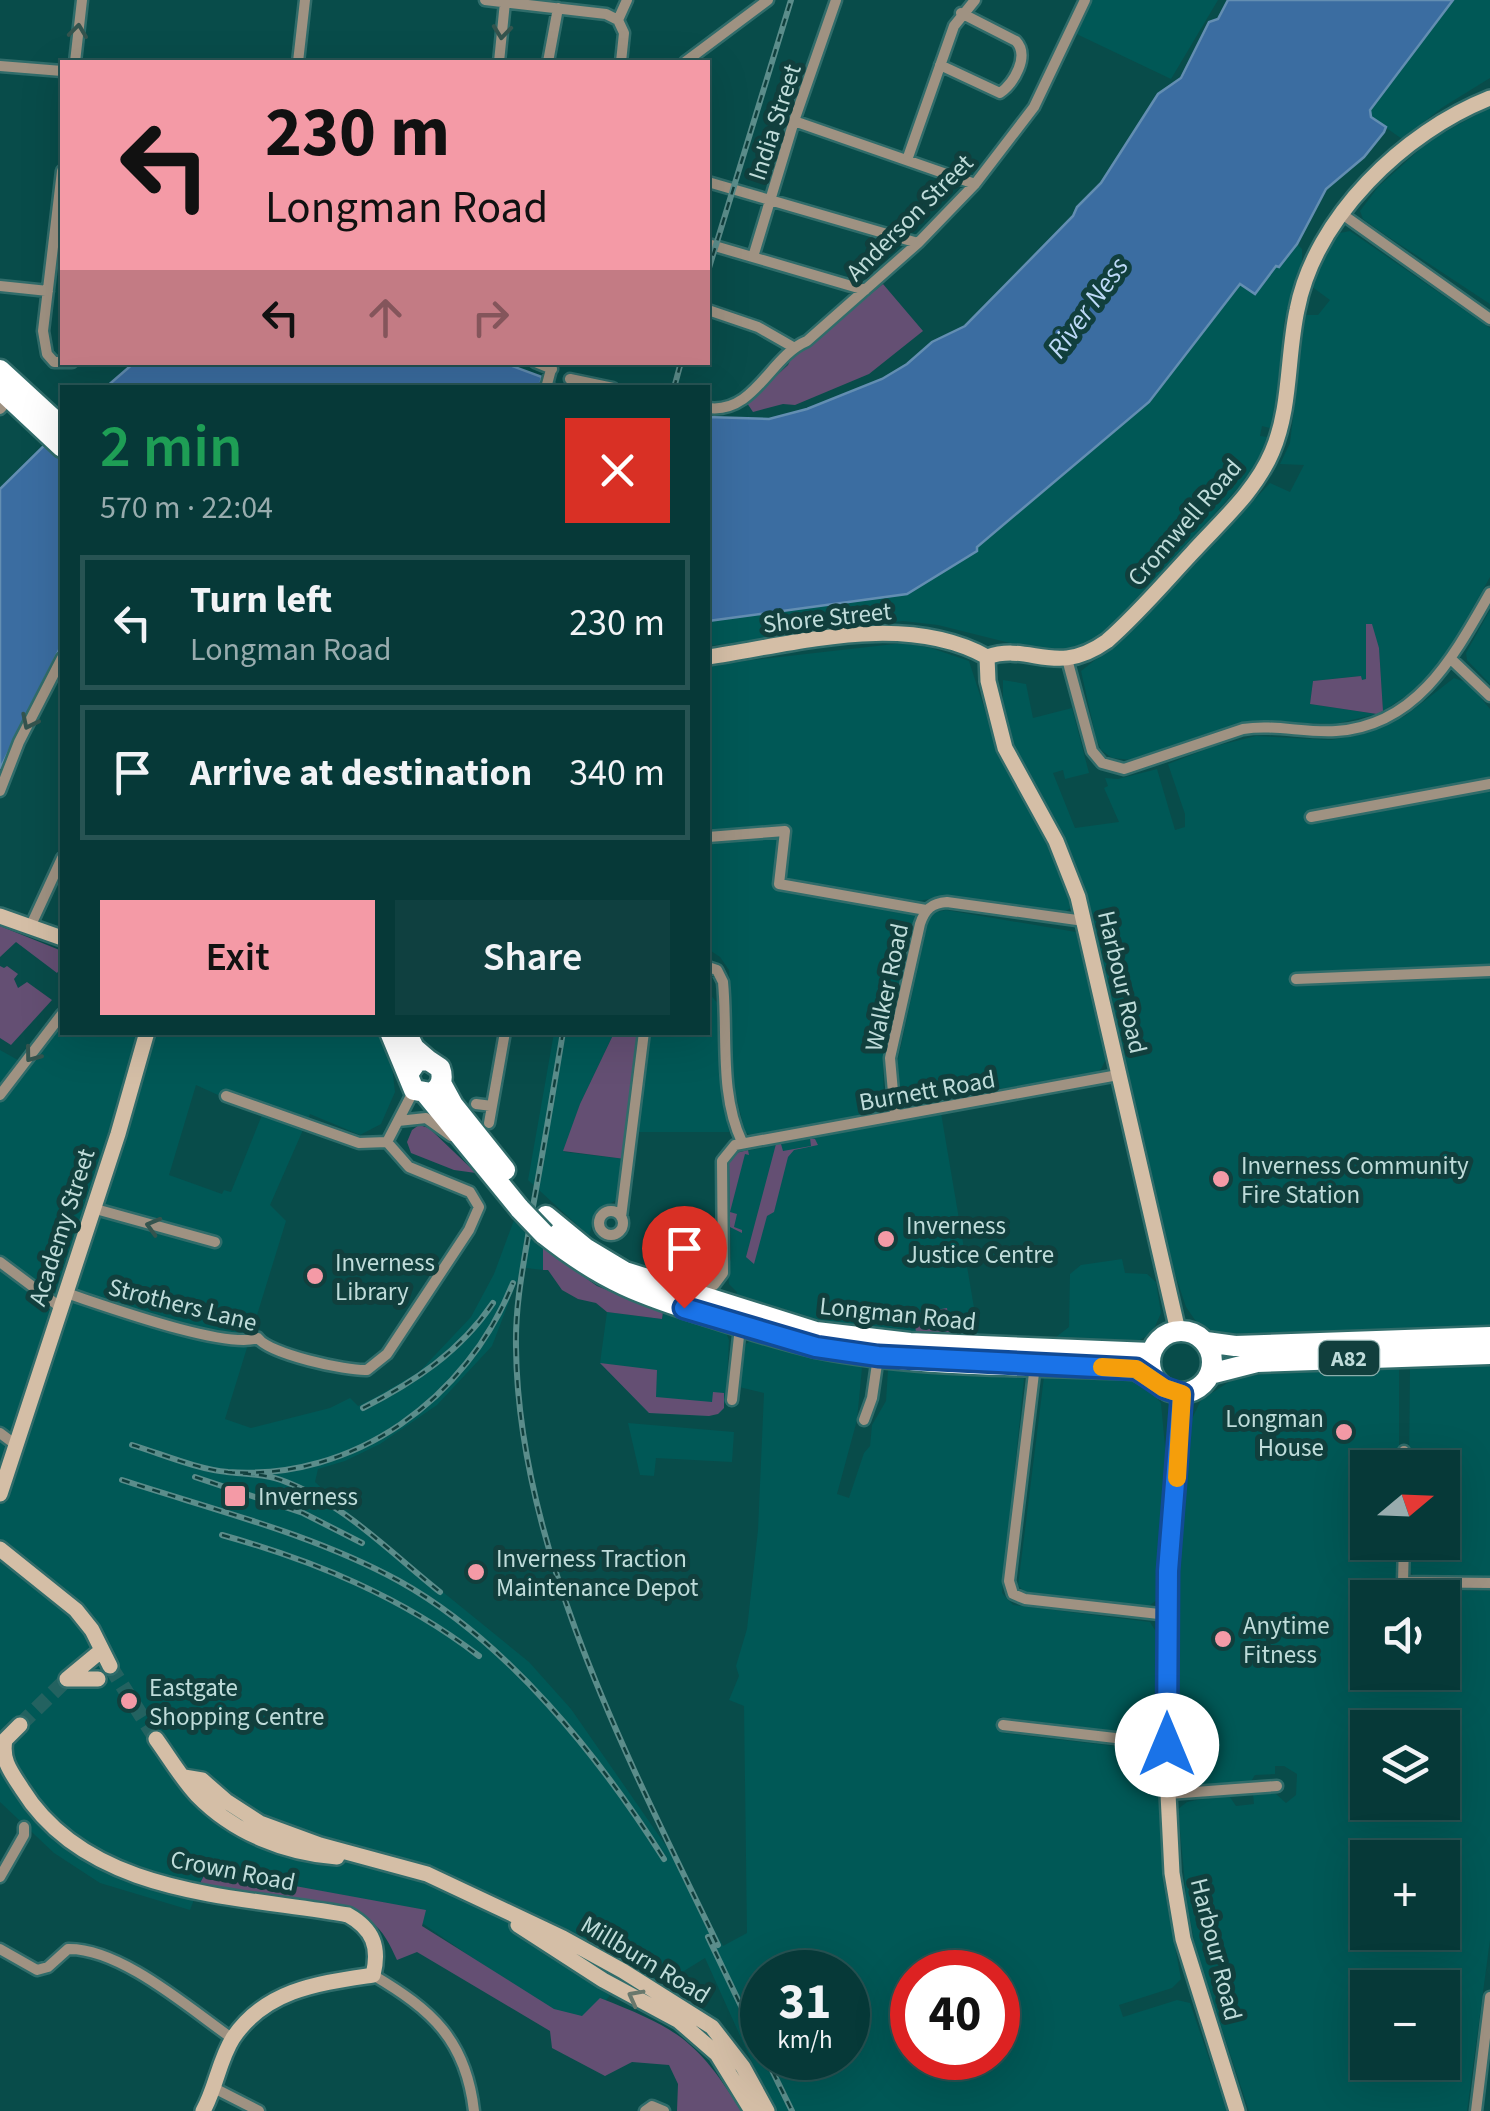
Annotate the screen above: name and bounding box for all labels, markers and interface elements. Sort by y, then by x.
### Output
one-way arrow [67,23,88,39]
one-way arrow [492,25,513,41]
street label: India Street [739,59,811,185]
text: 230 m [265,83,450,183]
icon: left [100,100,230,230]
street label: Anderson Street [838,145,982,290]
text: Longman Road [265,176,548,240]
water label: River Ness [1037,249,1138,366]
icon: left [253,290,308,345]
icon: ahead [358,290,413,345]
icon: right [463,290,518,345]
text: 2 min [100,405,243,490]
button: close [565,418,670,523]
street label: Cromwell Road [1119,451,1250,594]
text: 570 m · 22:04 [100,485,273,531]
text: Turn left [190,573,332,627]
street label: Shore Street [761,593,894,643]
icon: left [105,595,160,650]
text: 230 m [569,596,665,650]
text: Longman Road [190,627,391,673]
one-way arrow [21,712,41,730]
icon: arrive [105,745,160,800]
text: Arrive at destination [190,746,532,800]
text: 340 m [569,746,665,800]
button: Exit [100,900,375,1015]
button: Share [395,900,670,1015]
street label: Harbour Road [1088,907,1156,1057]
street label: Walker Road [856,920,918,1054]
one-way arrow [26,1044,43,1062]
street label: Burnett Road [856,1061,998,1121]
street label: Academy Street [20,1143,105,1311]
place label: Inverness Community Fire Station [1241,1148,1469,1213]
marker: Inverness Community Fire Station [1210,1168,1232,1190]
pin [642,1206,727,1309]
place label: Inverness Justice Centre [906,1208,1054,1273]
one-way arrow [145,1217,162,1238]
icon: arrive [657,1221,712,1276]
marker: Inverness Justice Centre [875,1228,897,1250]
place label: Inverness Library [335,1245,435,1310]
marker: Inverness Library [304,1265,326,1287]
street label: Strothers Lane [105,1269,261,1341]
street label: Longman Road [818,1288,978,1340]
road number: A82 [1319,1341,1379,1375]
place label: Longman House [1225,1401,1324,1466]
marker: Longman House [1333,1421,1355,1443]
north arrow [1350,1450,1460,1560]
map controls [1350,1450,1460,2080]
place label: Inverness [258,1479,358,1515]
marker: Inverness [222,1483,248,1509]
place label: Inverness Traction Maintenance Depot [496,1541,699,1606]
marker: Inverness Traction Maintenance Depot [465,1561,487,1583]
button: sound [1350,1580,1460,1690]
place label: Anytime Fitness [1243,1608,1330,1673]
marker: Anytime Fitness [1212,1628,1234,1650]
place label: Eastgate Shopping Centre [149,1670,324,1735]
marker: Eastgate Shopping Centre [118,1690,140,1712]
position arrow [1115,1693,1219,1797]
button: layers [1350,1710,1460,1820]
button: + [1350,1840,1460,1950]
street label: Crown Road [167,1841,298,1901]
street label: Harbour Road [1181,1874,1251,2024]
street label: Millburn Road [574,1907,717,2013]
speed limit sign: 40 [890,1950,1020,2080]
text: 31 [779,1967,831,2038]
button: − [1350,1970,1460,2080]
one-way arrow [627,1990,645,2010]
text: km/h [777,2022,833,2058]

